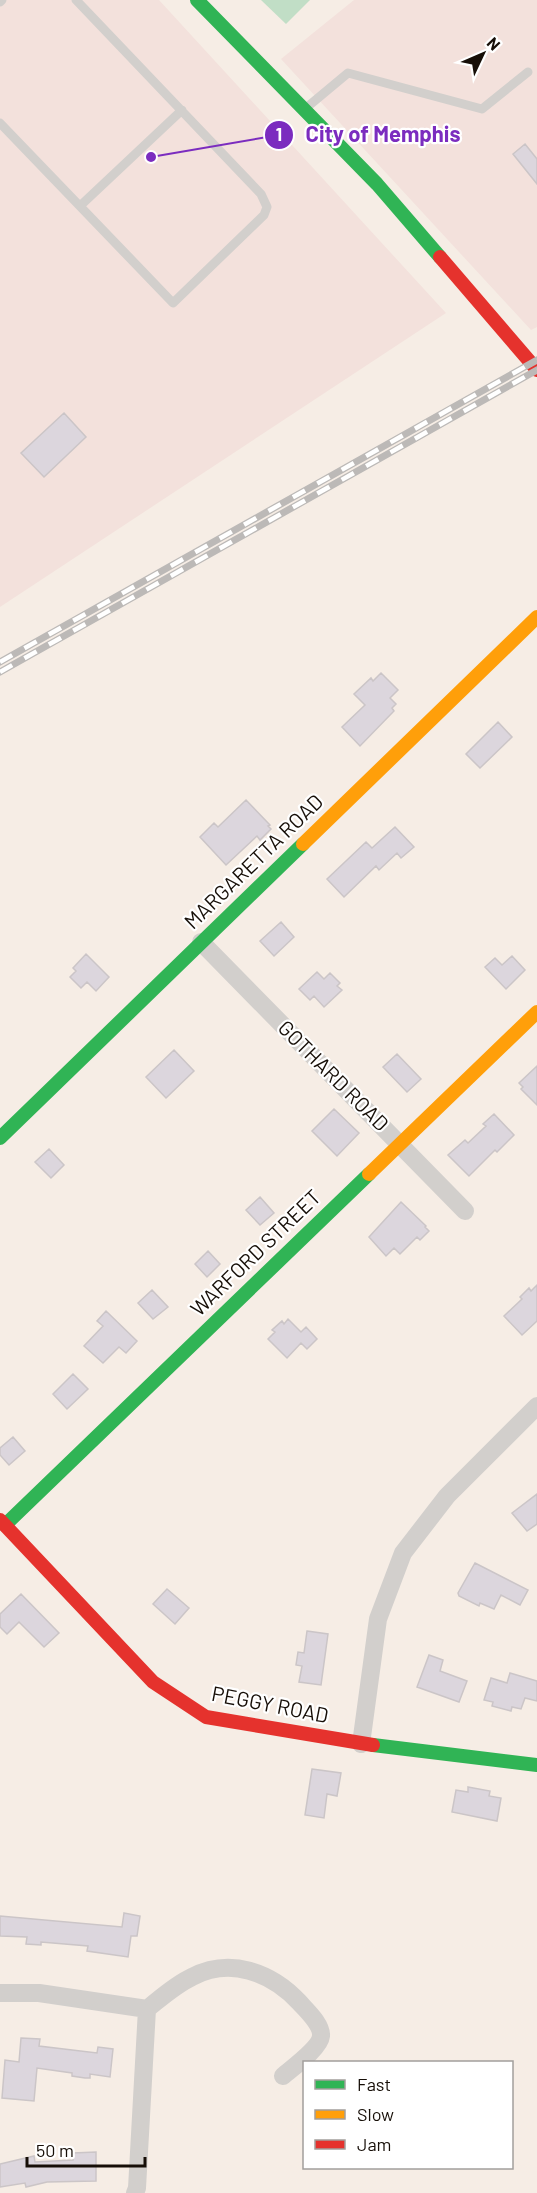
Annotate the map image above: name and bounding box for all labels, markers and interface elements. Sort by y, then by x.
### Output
north arrow [453,24,513,84]
text: N [484,33,505,54]
callout: City of Memphis [264,115,473,155]
text: City of Memphis [306,120,460,146]
text: 1 [276,123,282,145]
street label: MARGARETTA ROAD [178,788,327,933]
street label: GOTHARD ROAD [274,1014,395,1135]
street label: WARFORD STREET [185,1184,325,1320]
street label: PEGGY ROAD [210,1680,331,1727]
legend [303,2061,513,2169]
text: Fast [357,2073,391,2095]
text: Slow [357,2103,394,2125]
scale bar [27,2130,146,2168]
text: Jam [357,2133,391,2155]
text: 50 m [36,2139,74,2161]

